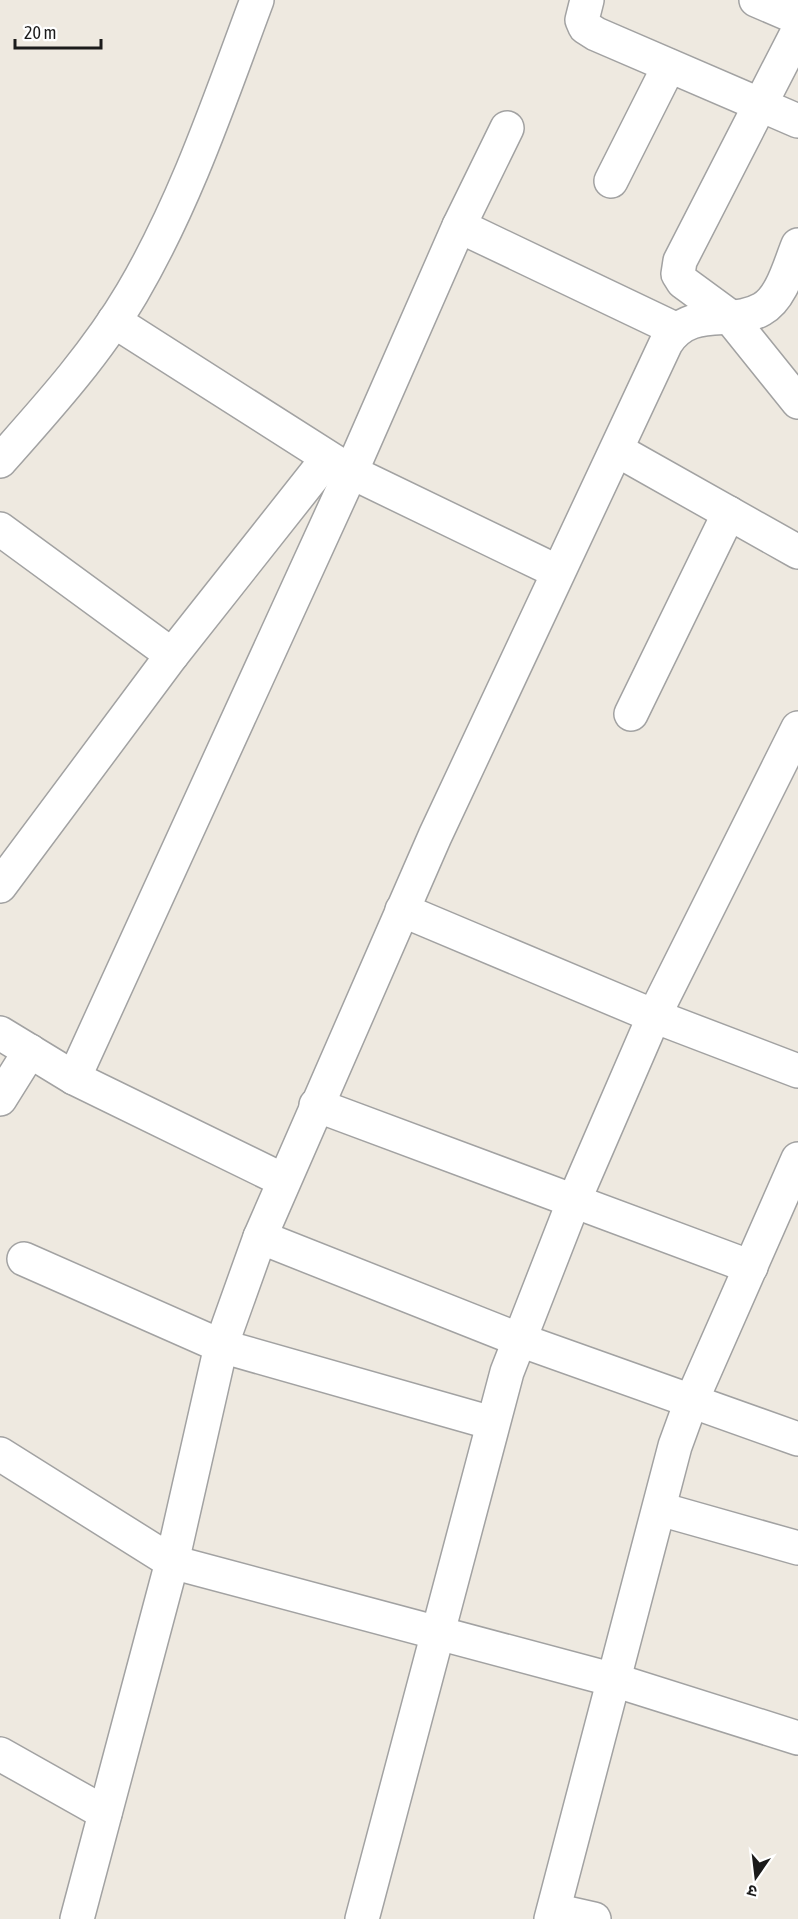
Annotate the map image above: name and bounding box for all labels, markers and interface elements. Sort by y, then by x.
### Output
scale bar [15,12,100,50]
text: 20 m [24,22,56,43]
north arrow [726,1847,786,1907]
text: उ [745,1882,759,1901]

